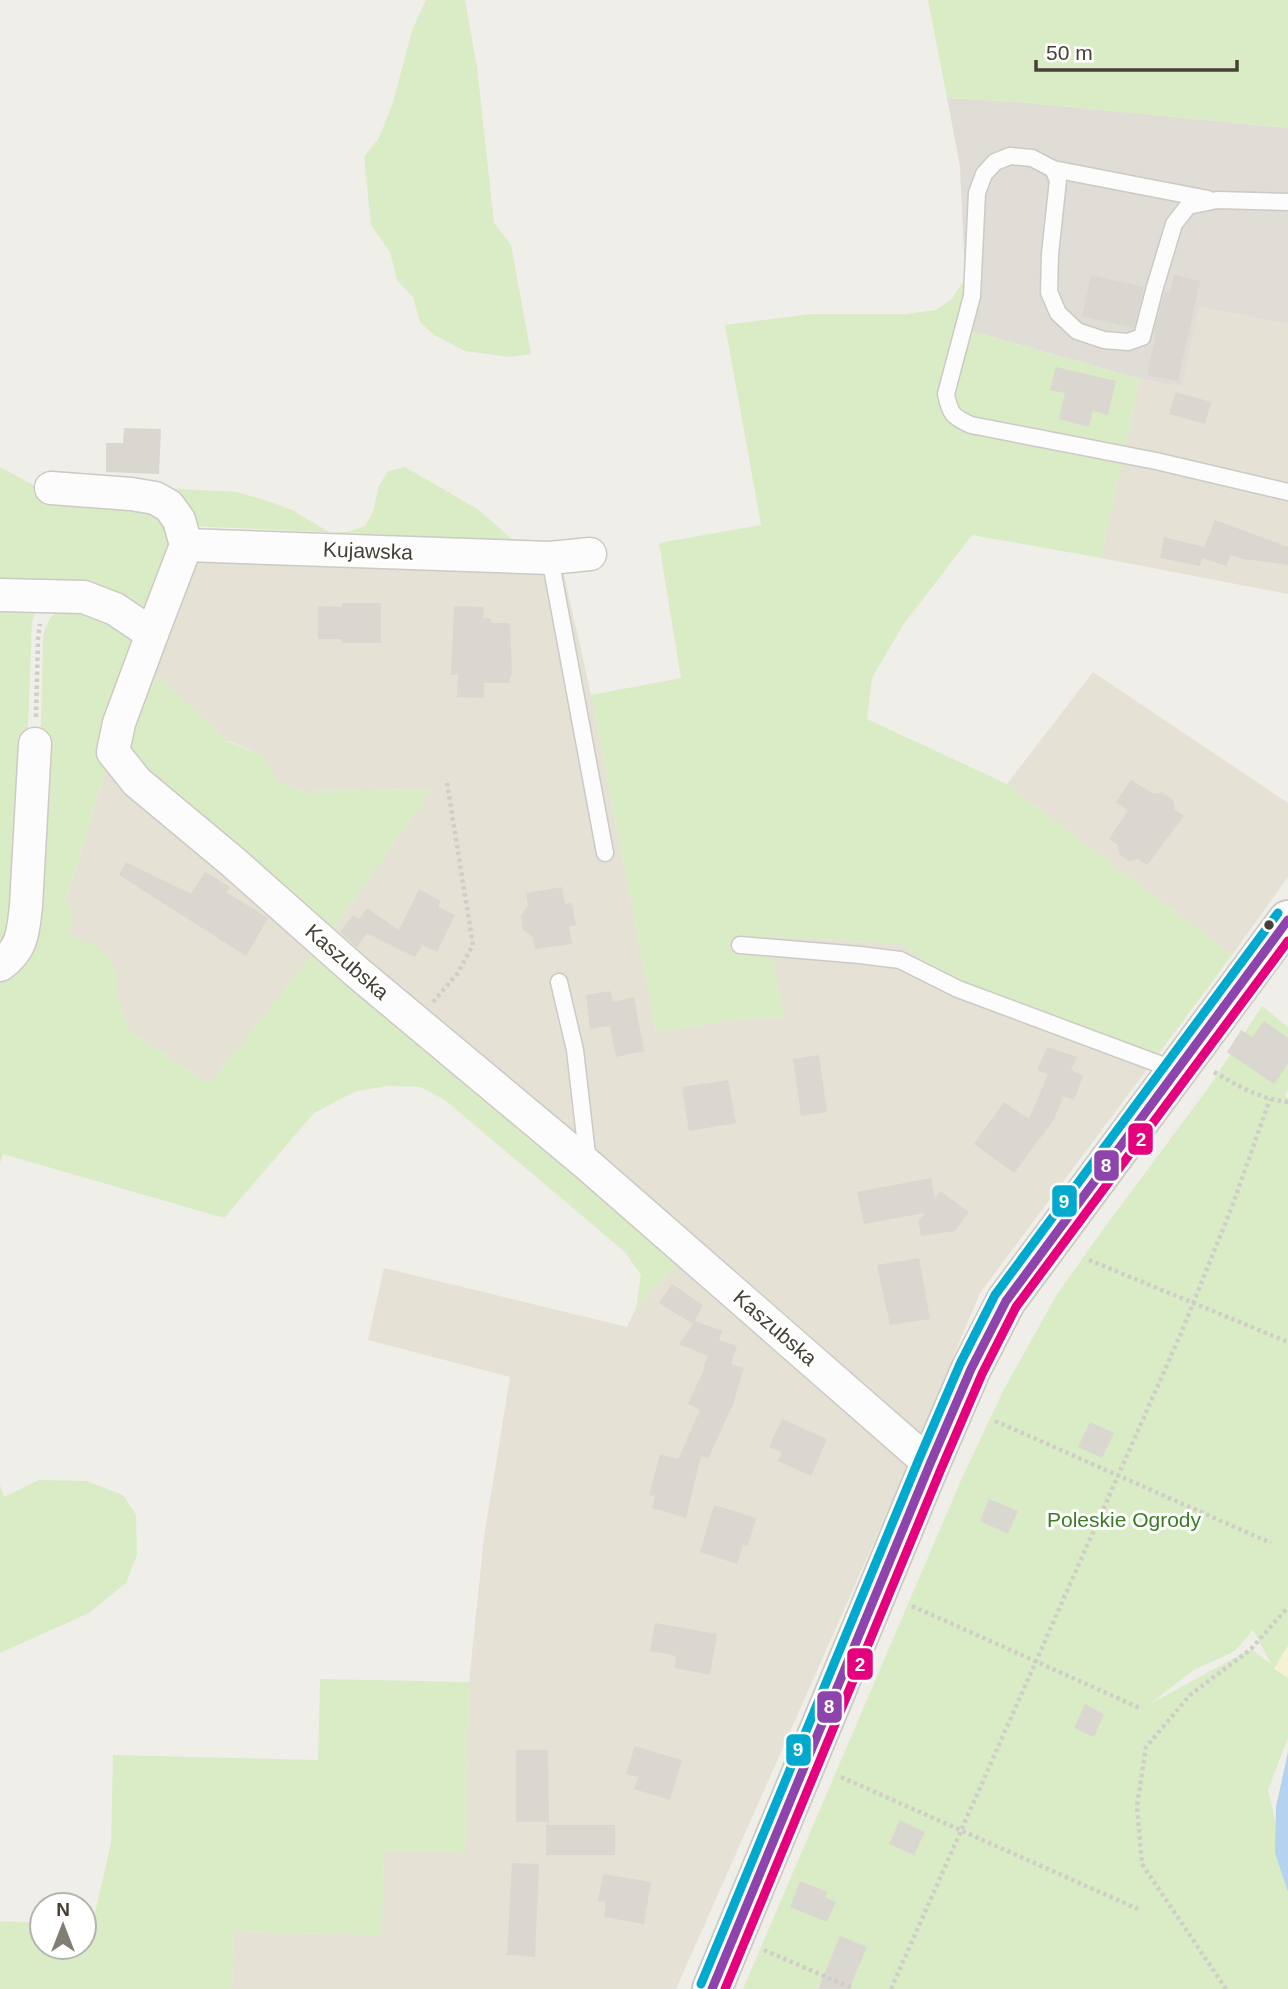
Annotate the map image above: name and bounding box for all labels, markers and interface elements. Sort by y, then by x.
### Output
scale bar [1036,28,1237,72]
text: 50 m [1046,41,1093,64]
street label: Kujawska [323,537,414,564]
unlabelled marker [1262,918,1276,932]
street label: Kaszubska [301,919,394,1004]
line badge: 2 [1127,1122,1154,1156]
text: 2 [1136,1129,1146,1150]
line badge: 8 [1093,1149,1120,1182]
text: 8 [1101,1155,1111,1176]
line badge: 9 [1051,1184,1078,1218]
text: 9 [1059,1191,1069,1212]
street label: Kaszubska [729,1285,822,1370]
park label: Poleskie Ogrody [1047,1508,1202,1531]
line badge: 2 [846,1647,874,1681]
text: 2 [855,1654,865,1675]
line badge: 8 [816,1690,843,1724]
text: 8 [824,1696,834,1717]
line badge: 9 [785,1733,812,1767]
text: 9 [793,1739,803,1760]
north arrow [28,1891,98,1961]
text: N [56,1899,70,1920]

